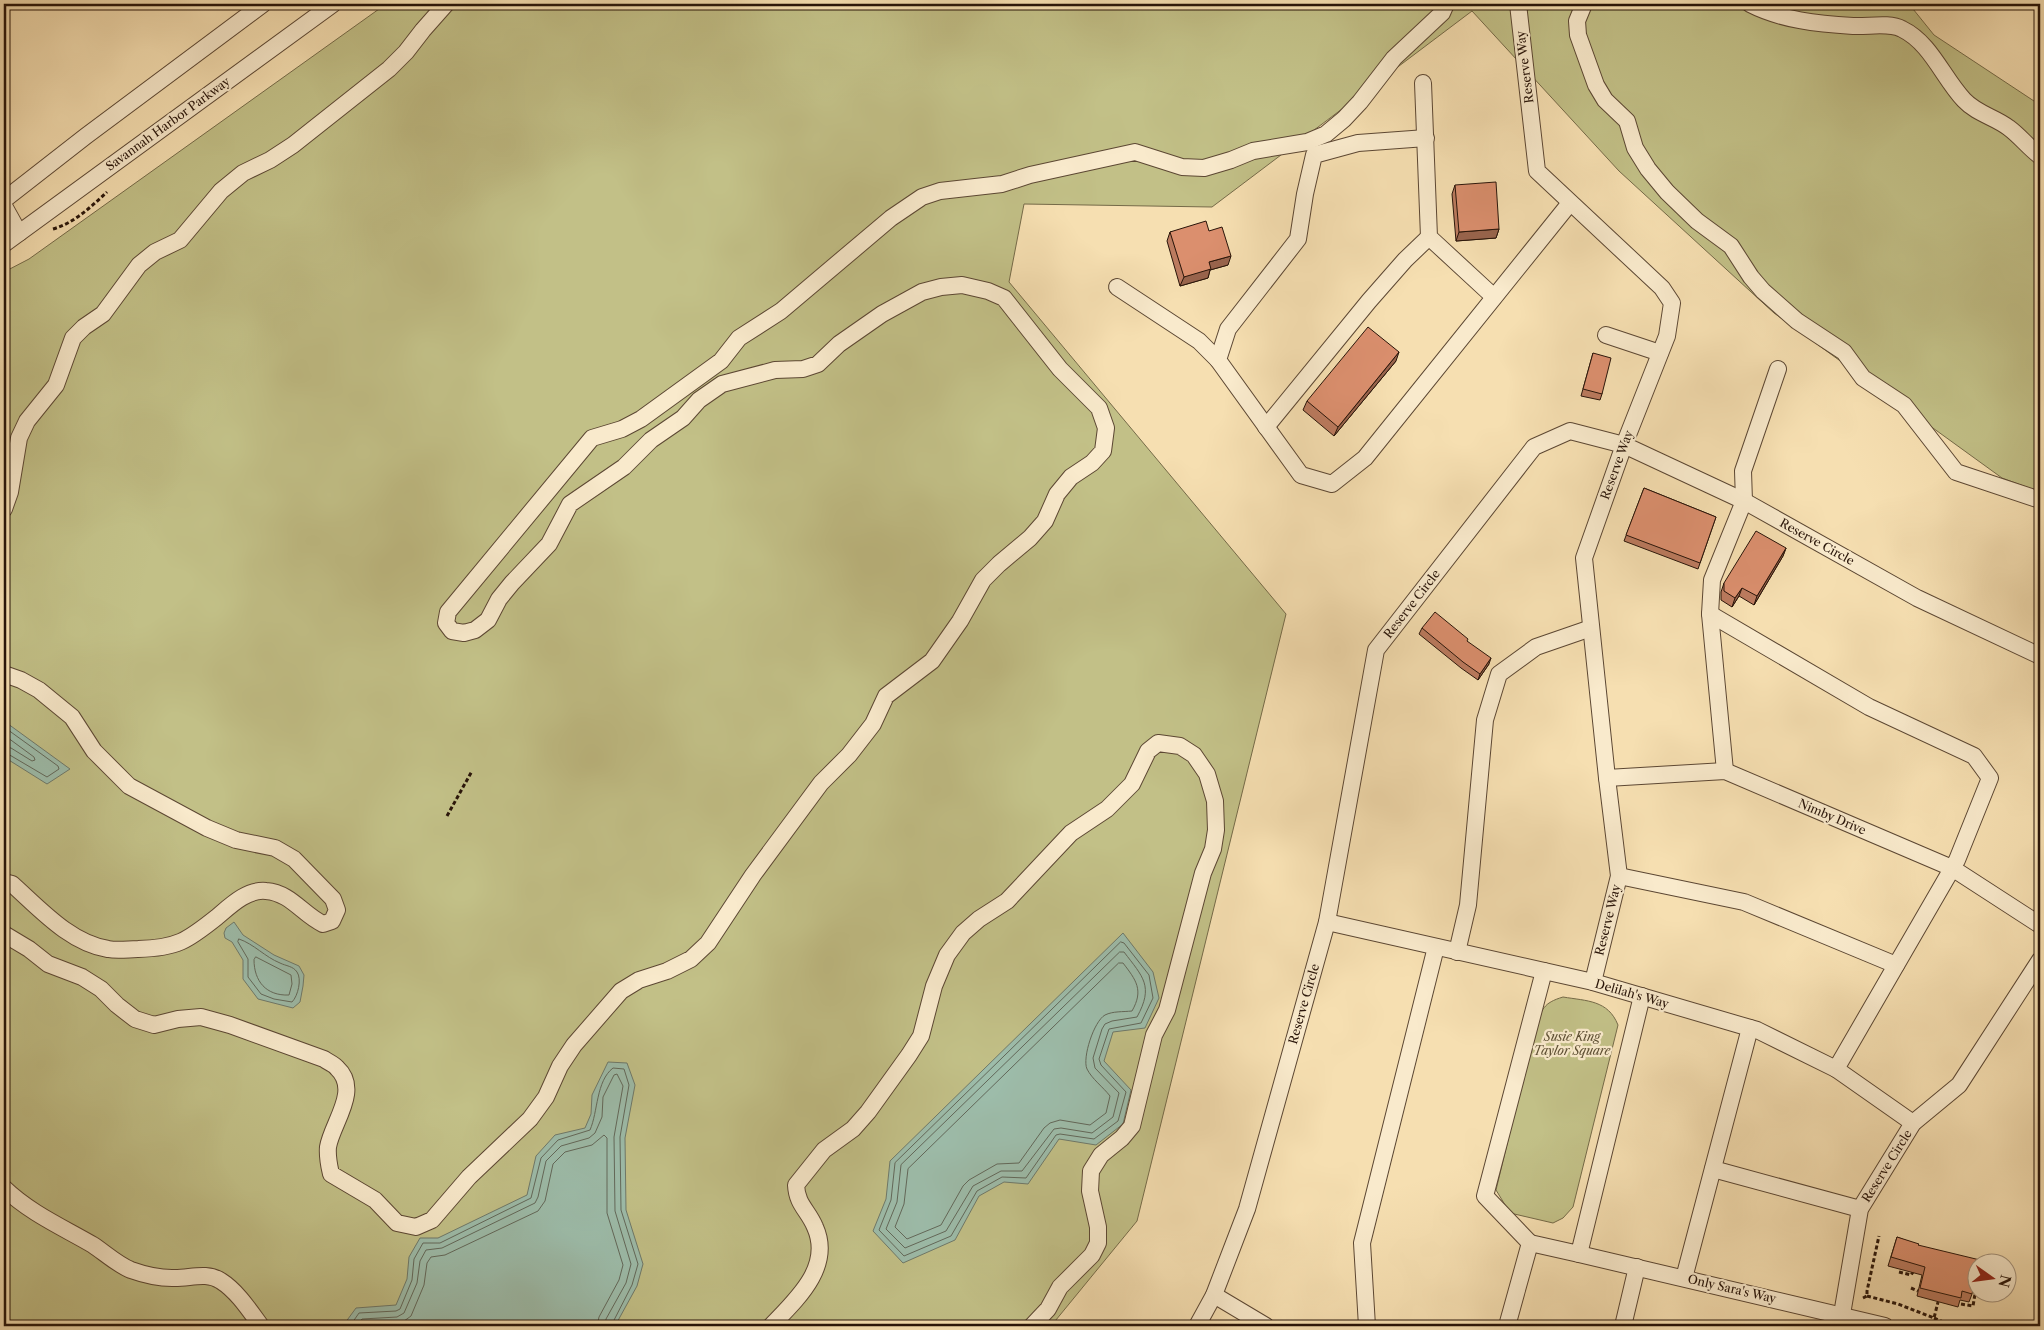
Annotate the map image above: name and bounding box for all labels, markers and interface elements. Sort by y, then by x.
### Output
street label: Reserve Way [1513,30,1536,104]
street label: Savannah Harbor Parkway [103,73,233,174]
street label: Reserve Way [1597,428,1636,502]
street label: Reserve Circle [1777,515,1857,568]
street label: Reserve Circle [1380,566,1443,641]
street label: Nimby Drive [1796,796,1869,838]
street label: Reserve Way [1591,882,1624,957]
street label: Reserve Circle [1285,962,1322,1046]
street label: Delilah's Way [1593,976,1671,1011]
park label: Susie King Taylor Square [1534,1029,1612,1058]
street label: Reserve Circle [1858,1126,1915,1205]
north arrow [1966,1252,2016,1302]
street label: Only Sara's Way [1686,1271,1778,1306]
text: N [1994,1273,2015,1289]

